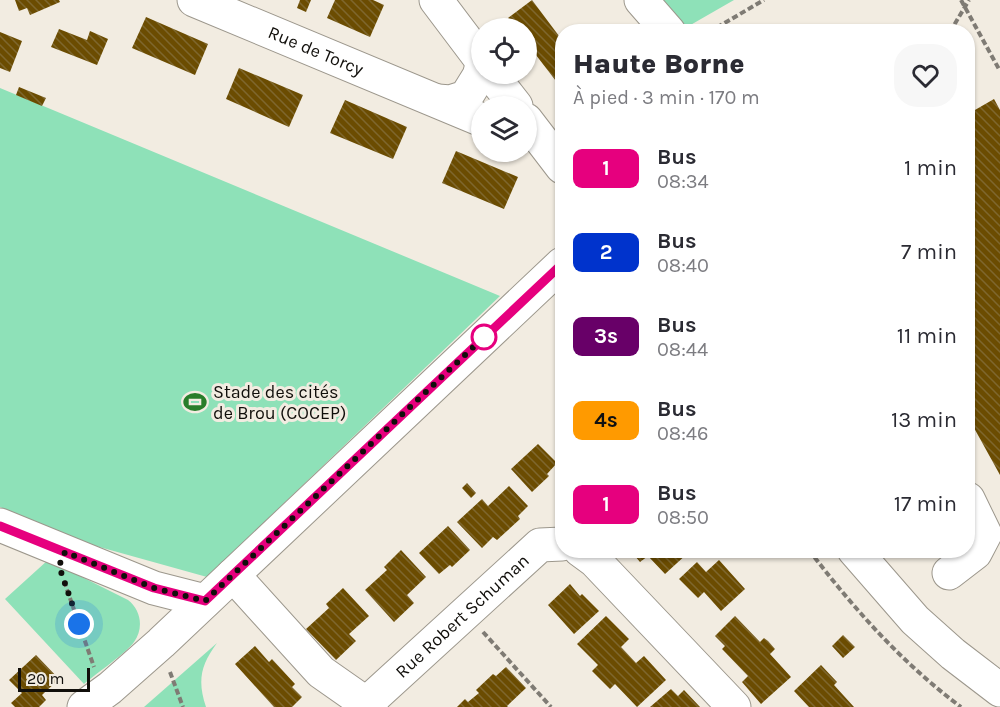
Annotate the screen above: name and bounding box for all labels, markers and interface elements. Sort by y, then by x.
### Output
map controls [471,18,537,162]
button: locate [471,18,537,84]
street label: Rue de Torcy [265,21,367,81]
button: heart [894,44,957,107]
text: Haute Borne [573,47,745,80]
text: À pied · 3 min · 170 m [573,86,760,109]
button: layers [471,96,537,162]
text: Bus [657,144,697,170]
text: 1 min [904,155,957,181]
text: 1 [602,156,610,180]
text: 08:34 [657,170,709,193]
text: Bus [657,228,697,254]
text: 7 min [901,239,957,265]
text: 2 [600,240,612,264]
text: 08:40 [657,254,709,277]
text: Bus [657,312,697,338]
text: 11 min [897,323,957,349]
unlabelled marker [471,324,497,350]
text: 3s [594,324,618,348]
text: 08:44 [657,338,708,361]
place label: Stade des cités de Brou (COCEP) [213,381,346,424]
sports icon: Stade des cités de Brou (COCEP) [182,389,208,415]
text: Bus [657,396,697,422]
text: 13 min [891,407,957,433]
text: 4s [594,408,618,432]
text: 08:46 [657,422,708,445]
text: Bus [657,480,697,506]
text: 17 min [894,491,957,517]
text: 1 [602,492,610,516]
text: 08:50 [657,506,709,529]
street label: Rue Robert Schuman [391,549,534,683]
your location [64,609,94,639]
scale bar [18,665,90,692]
text: 20 m [27,669,65,688]

